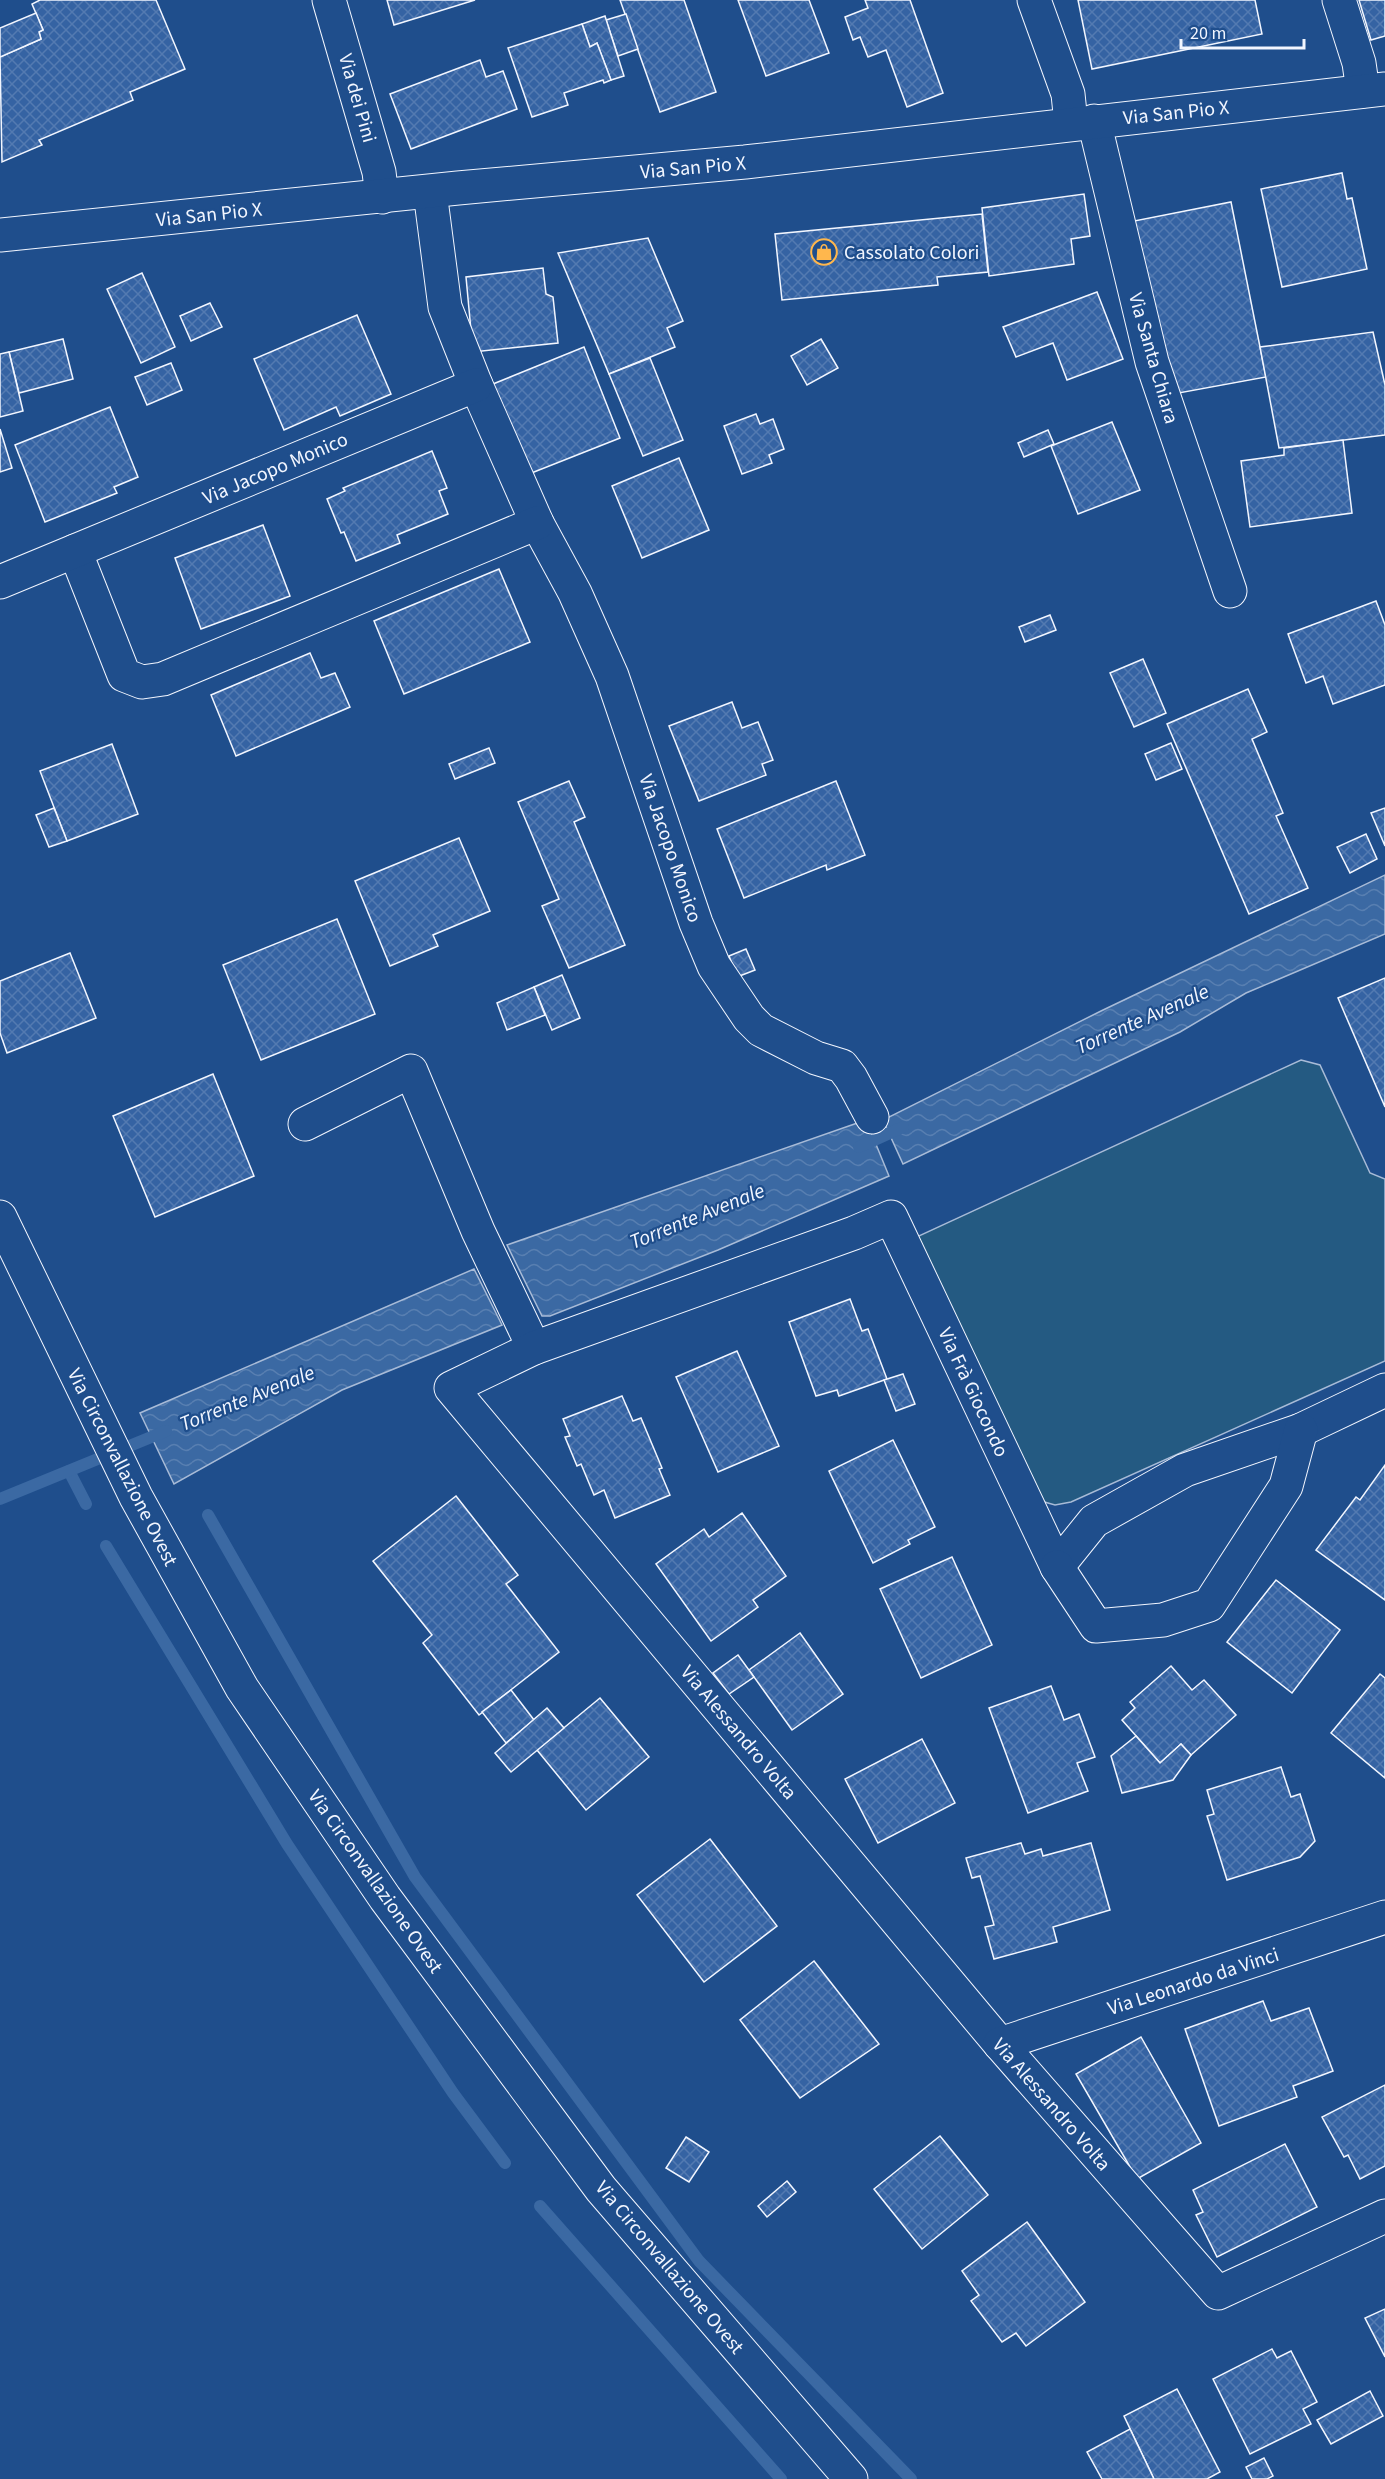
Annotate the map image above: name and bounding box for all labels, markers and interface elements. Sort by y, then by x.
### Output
scale bar [1181,12,1304,50]
text: 20 m [1190,21,1226,46]
street label: Via dei Pini [331,51,383,146]
street label: Via San Pio X [1122,94,1230,132]
street label: Via San Pio X [639,149,747,187]
street label: Via San Pio X [155,196,263,234]
shop icon: Cassolato Colori [809,237,839,267]
place label: Cassolato Colori [844,239,979,267]
street label: Via Santa Chiara [1121,289,1185,427]
street label: Via Jacopo Monico [198,426,352,512]
street label: Via Jacopo Monico [632,770,709,926]
water label: Torrente Avenale [1070,976,1214,1062]
water label: Torrente Avenale [625,1175,769,1257]
street label: Via Frà Giocondo [931,1323,1015,1462]
water label: Torrente Avenale [175,1357,319,1439]
street label: Via Circonvallazione Ovest [60,1364,184,1571]
street label: Via Alessandro Volta [674,1659,803,1806]
street label: Via Circonvallazione Ovest [301,1784,449,1979]
street label: Via Leonardo da Vinci [1104,1941,1283,2023]
street label: Via Alessandro Volta [986,2032,1117,2177]
street label: Via Circonvallazione Ovest [588,2175,750,2361]

